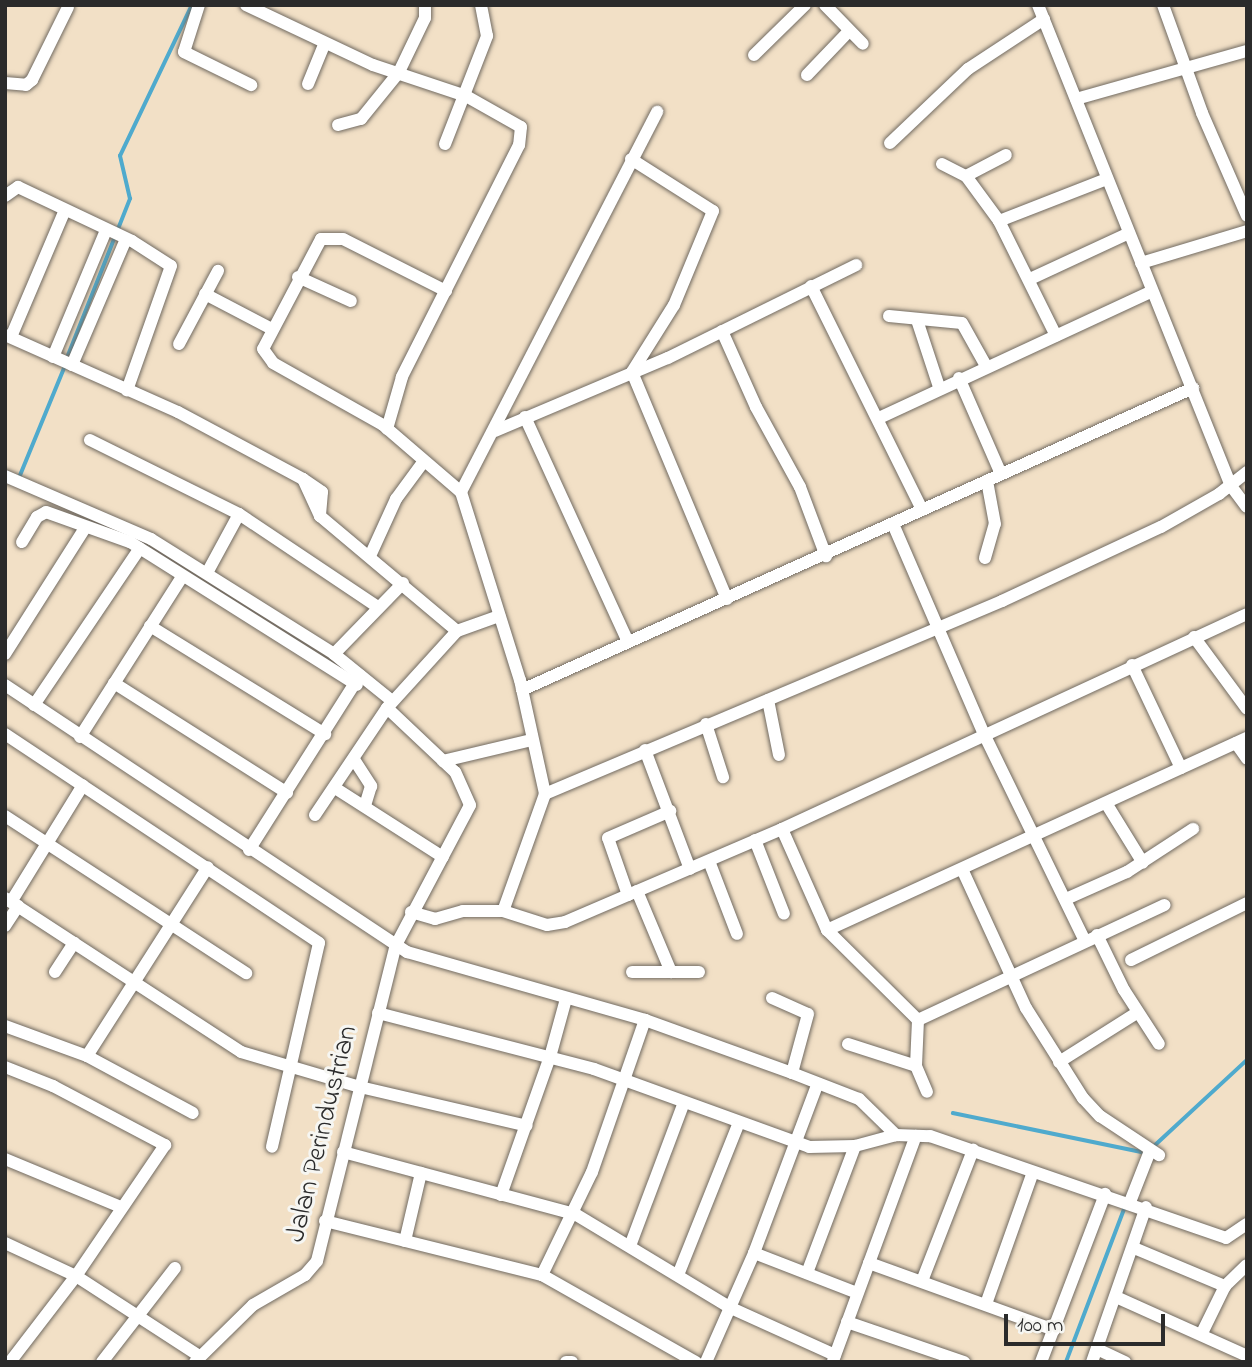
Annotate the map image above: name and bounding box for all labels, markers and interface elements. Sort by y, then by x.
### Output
street label: Jalan Perindustrian [280,1022,366,1246]
scale bar [1007,1300,1168,1344]
text: 100 m [1017,1311,1063,1341]

